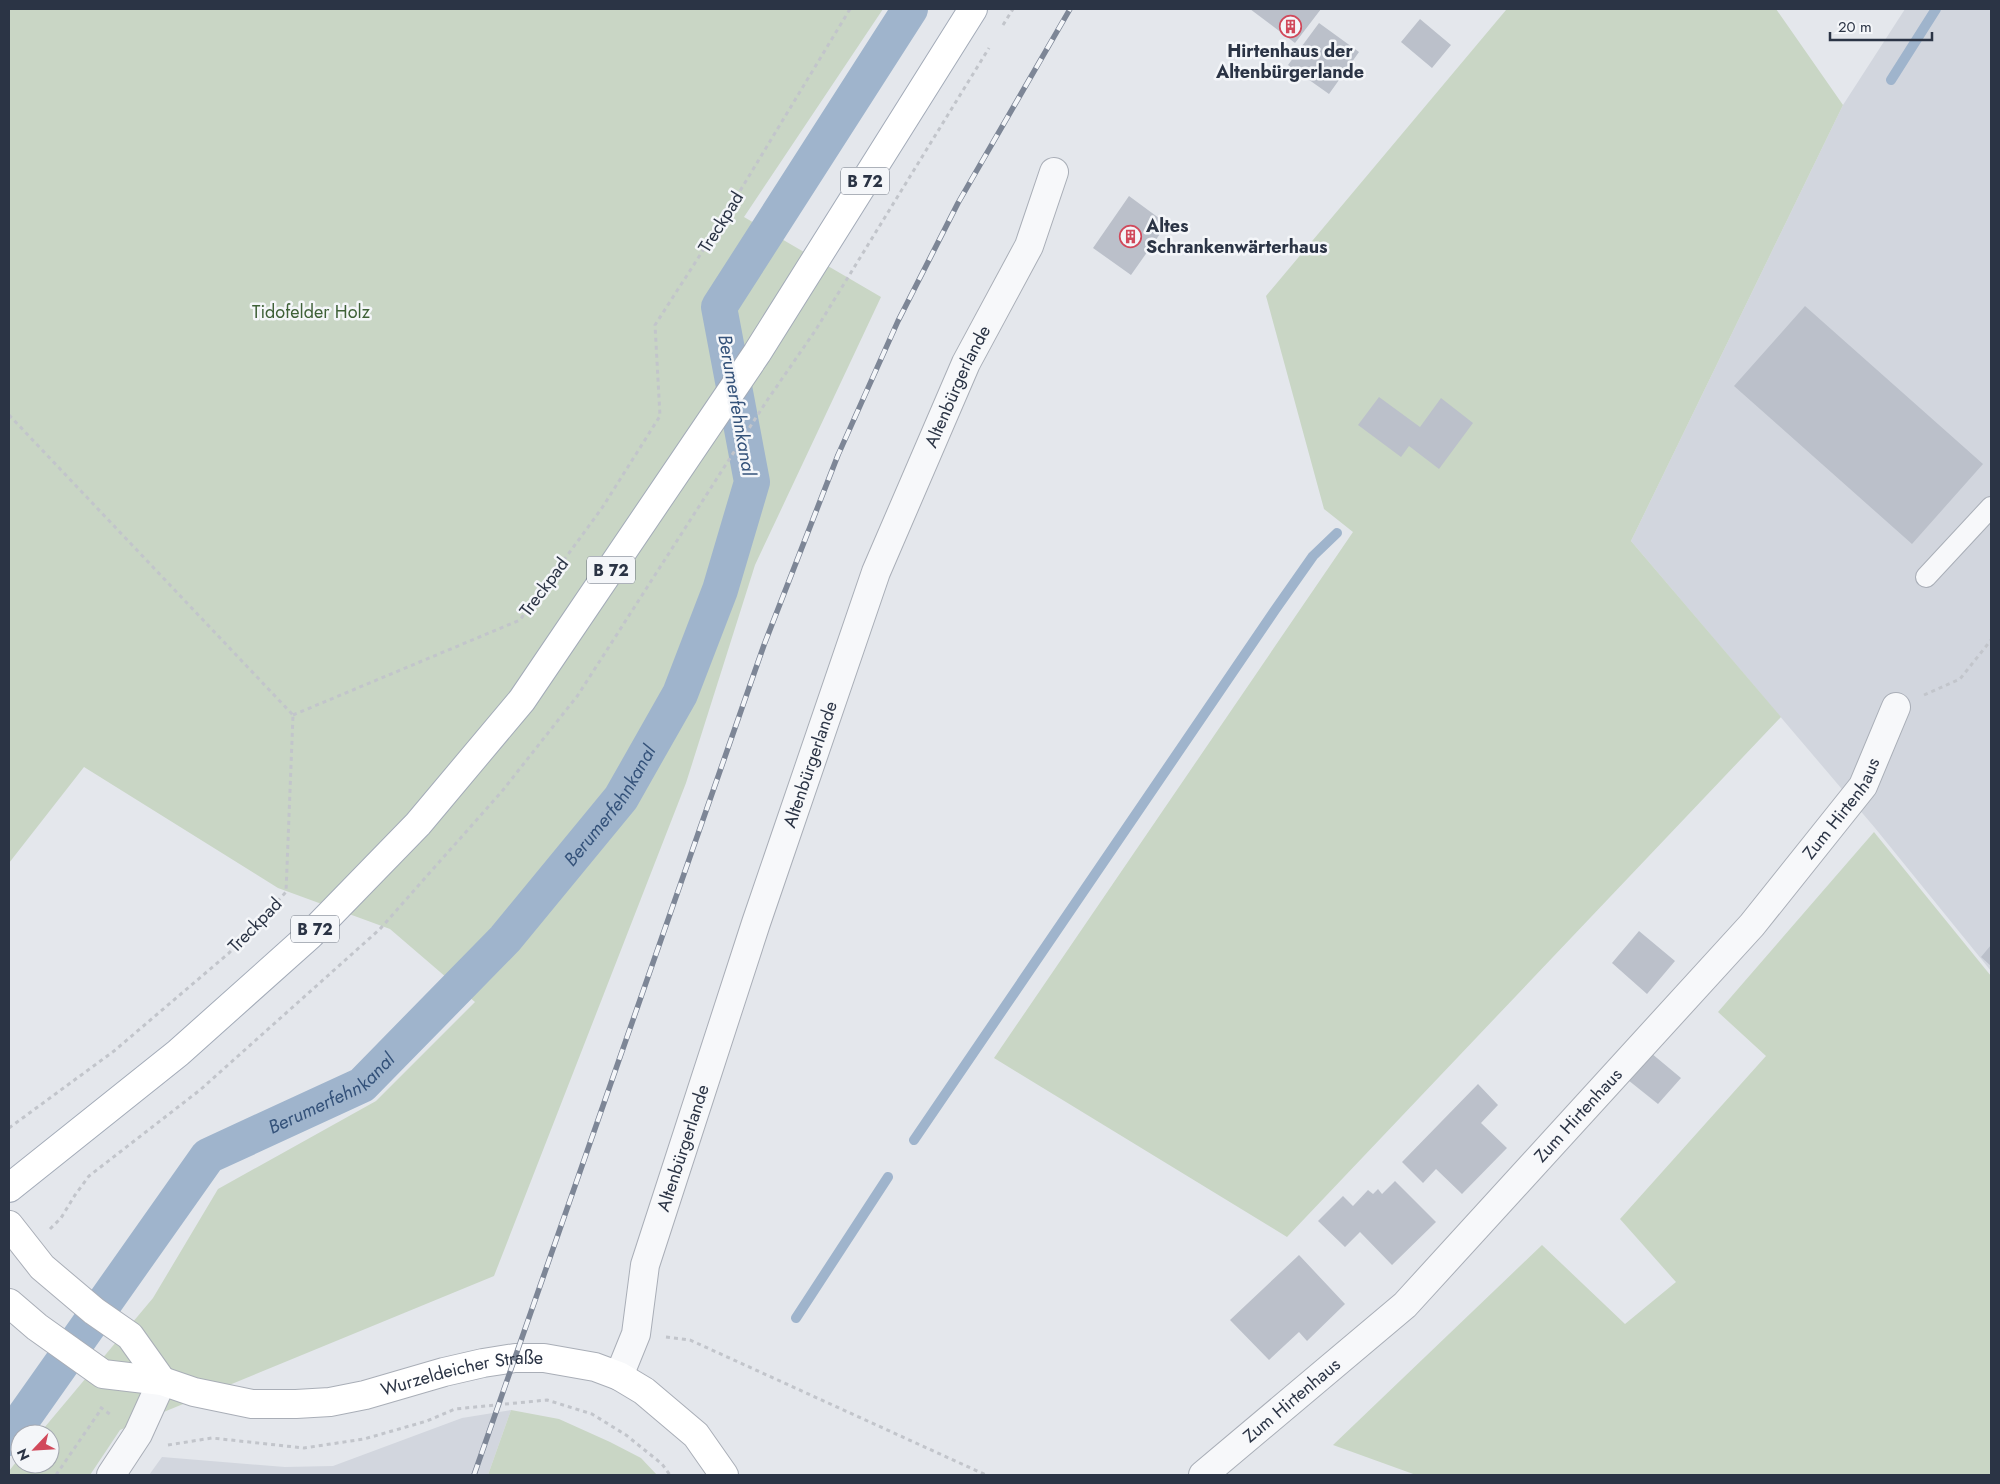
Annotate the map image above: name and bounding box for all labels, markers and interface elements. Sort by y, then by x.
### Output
scale bar [1830,10,1932,42]
building icon: Hirtenhaus der Altenbürgerlande [1278,14,1302,38]
text: 20 m [1838,16,1872,38]
place label: Hirtenhaus der Altenbürgerlande [1215,38,1364,85]
road number: B 72 [841,168,889,195]
street label: Treckpad [692,186,750,258]
place label: Altes Schrankenwärterhaus [1145,213,1327,260]
building icon: Altes Schrankenwärterhaus [1118,224,1142,248]
park label: Tidofelder Holz [252,299,371,325]
street label: Altenbürgerlande [918,321,997,452]
water label: Berumerfehnkanal [711,332,763,479]
street label: Treckpad [513,552,575,622]
road number: B 72 [587,556,635,584]
street label: Altenbürgerlande [777,698,844,831]
water label: Berumerfehnkanal [557,739,662,872]
street label: Zum Hirtenhaus [1796,754,1886,865]
street label: Treckpad [222,892,288,958]
road number: B 72 [291,916,339,942]
water label: Berumerfehnkanal [263,1046,401,1140]
street label: Zum Hirtenhaus [1528,1062,1628,1168]
street label: Altenbürgerlande [650,1081,716,1215]
street label: Wurzeldeicher Straße [378,1345,543,1403]
street label: Zum Hirtenhaus [1238,1352,1346,1449]
north arrow [10,1424,60,1474]
text: N [12,1445,35,1464]

